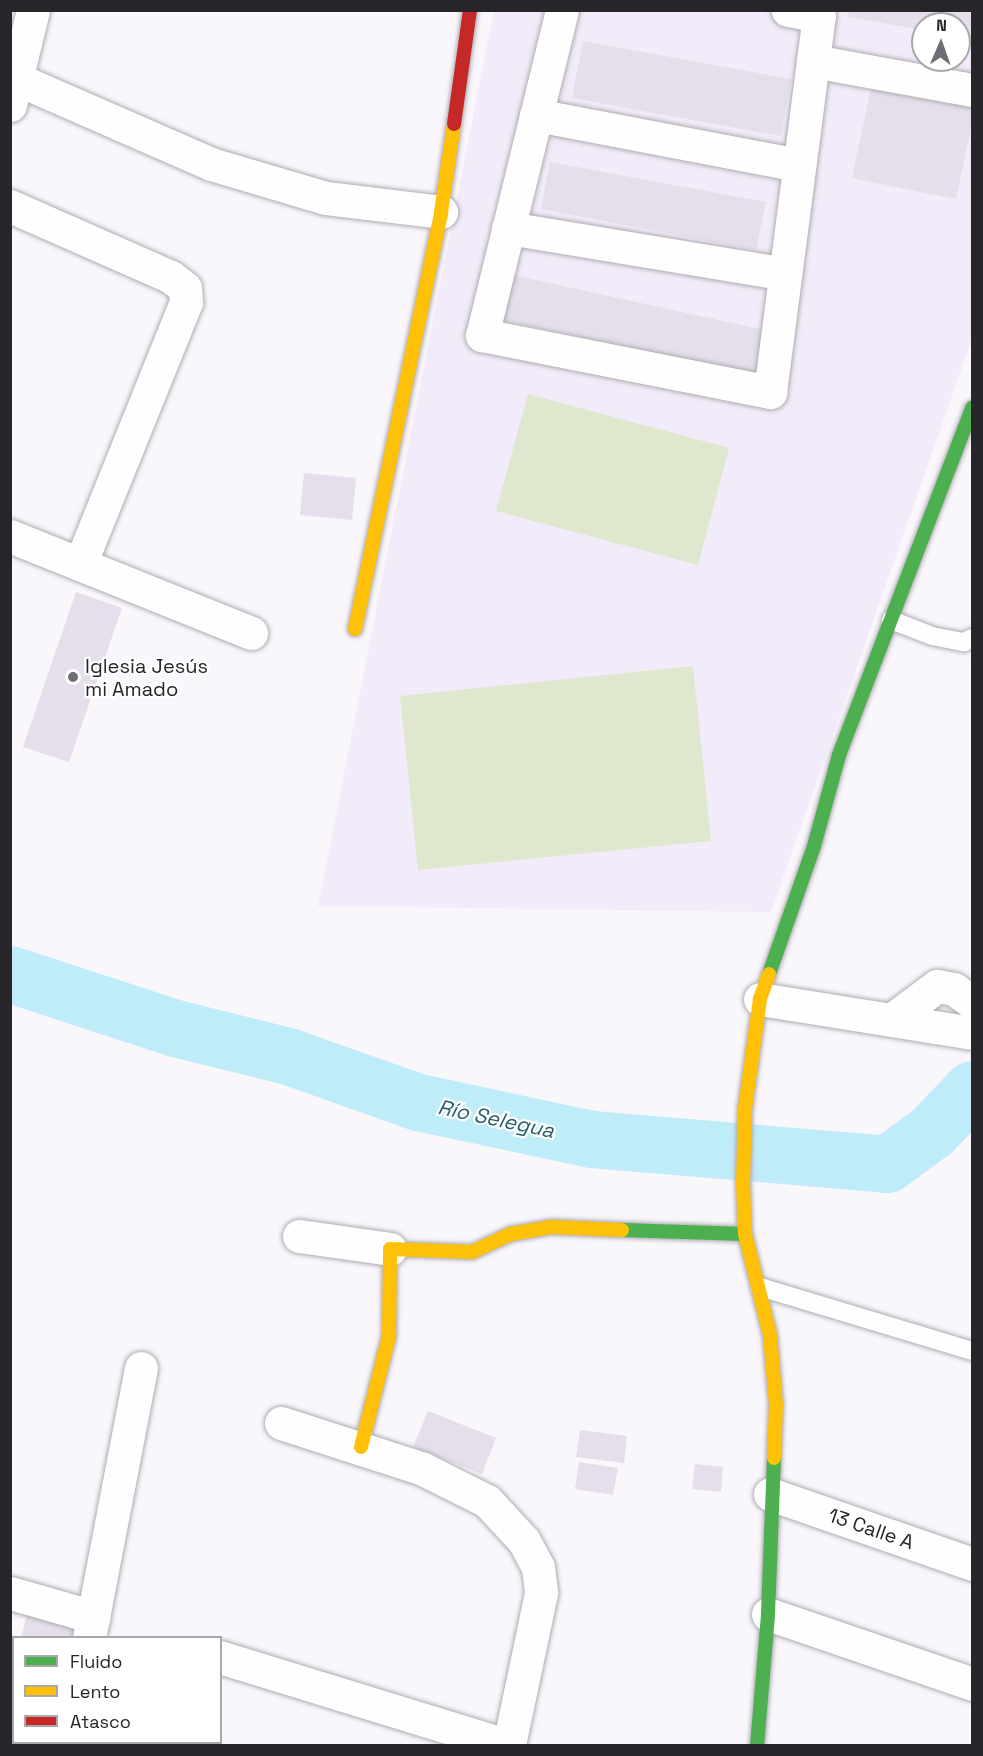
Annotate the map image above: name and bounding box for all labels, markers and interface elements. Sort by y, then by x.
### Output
north arrow [911,12,971,72]
text: N [936,15,947,36]
place label: Iglesia Jesús mi Amado [85,654,208,701]
marker: Iglesia Jesús mi Amado [66,670,80,684]
water label: Río Selegua [436,1094,556,1144]
street label: 13 Calle A [825,1503,917,1555]
legend [12,1636,222,1744]
text: Fluido [70,1650,122,1673]
text: Lento [70,1680,120,1703]
text: Atasco [70,1710,131,1733]

